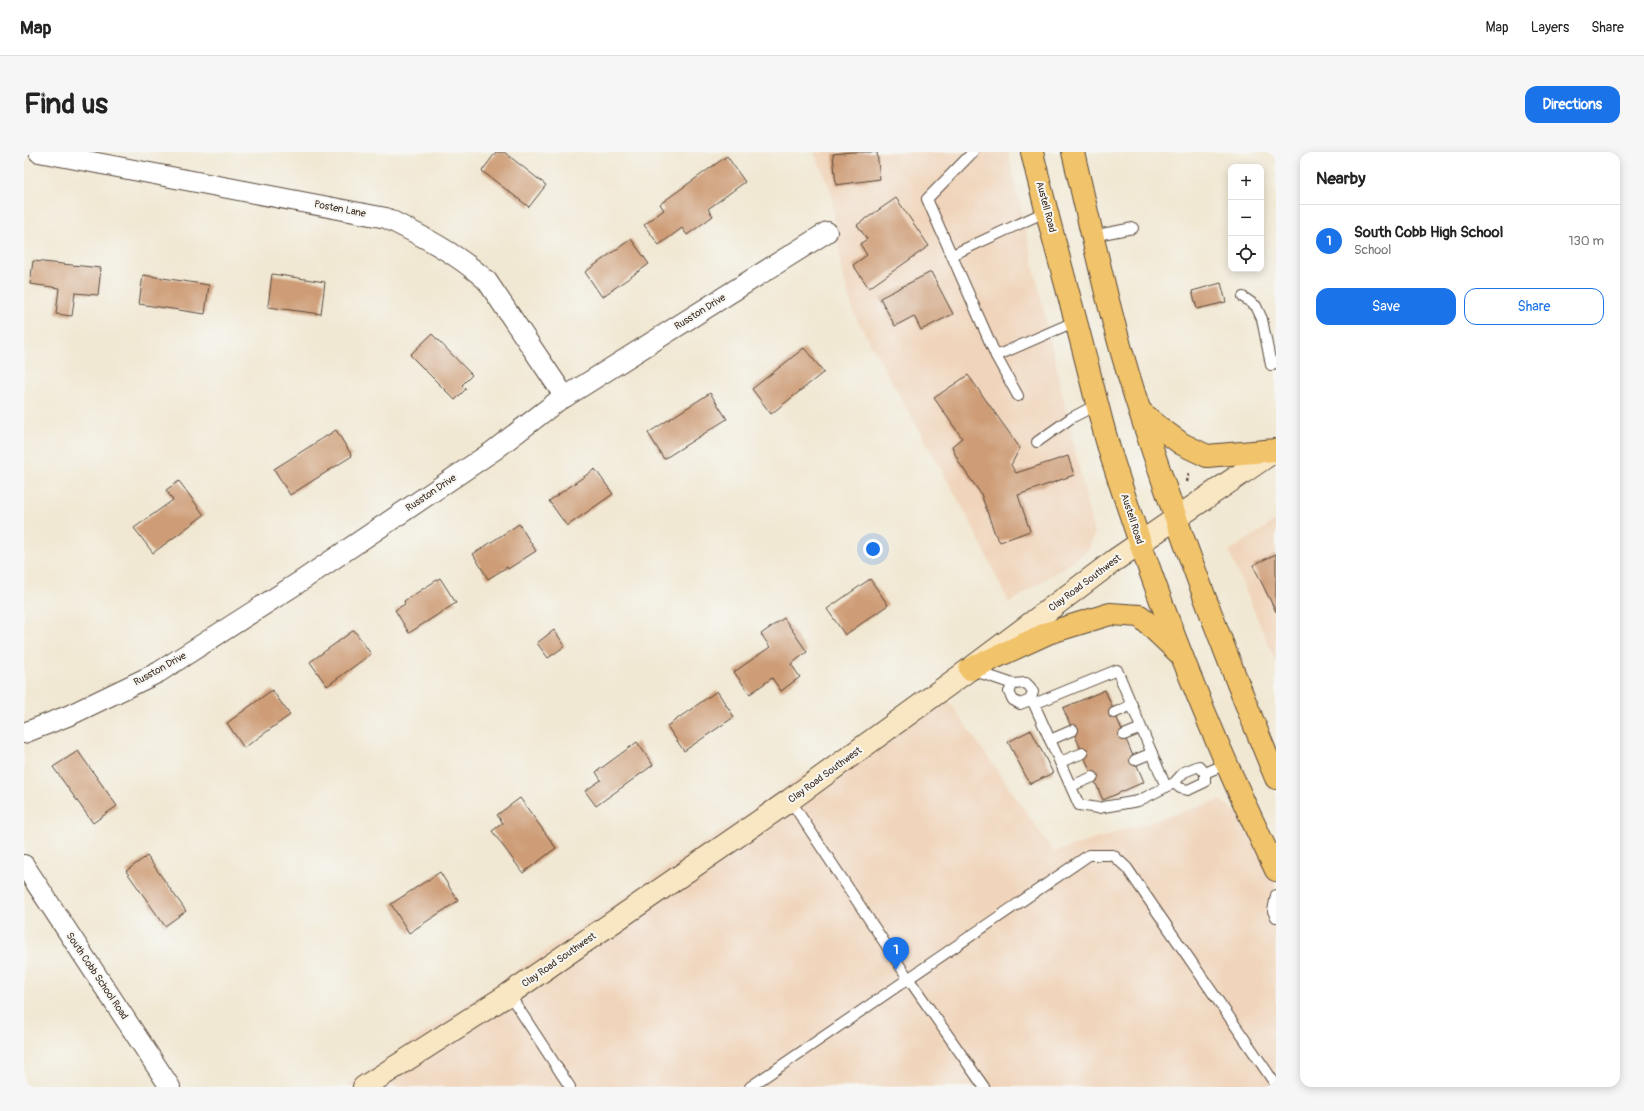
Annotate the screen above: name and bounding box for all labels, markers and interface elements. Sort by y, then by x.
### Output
text: Map [20,16,51,40]
text: Map [1486,19,1509,36]
text: Layers [1531,19,1569,36]
text: Share [1591,19,1624,36]
button: Directions [1525,86,1620,123]
text: Find us [24,87,108,122]
map controls [1228,164,1264,272]
button: + [1228,164,1264,200]
text: Nearby [1316,168,1365,189]
street label: Austell Road [1033,180,1059,234]
street label: Posten Lane [313,198,367,220]
button: − [1228,200,1264,236]
text: South Cobb High School [1354,223,1503,242]
text: 1 [1326,233,1332,249]
text: 130 m [1568,233,1604,249]
button: locate [1228,236,1264,272]
text: School [1354,242,1391,258]
button: Save [1316,288,1456,325]
button: Share [1464,288,1604,325]
street label: Russton Drive [672,291,728,333]
street label: Russton Drive [403,472,459,514]
street label: Austell Road [1118,492,1146,546]
your location [863,539,883,559]
street label: Clay Road Southwest [1046,551,1124,614]
street label: Russton Drive [132,650,188,688]
street label: Clay Road Southwest [786,744,865,806]
street label: Clay Road Southwest [520,929,599,990]
street label: South Cobb School Road [63,930,131,1022]
pin: 1 [883,937,909,970]

